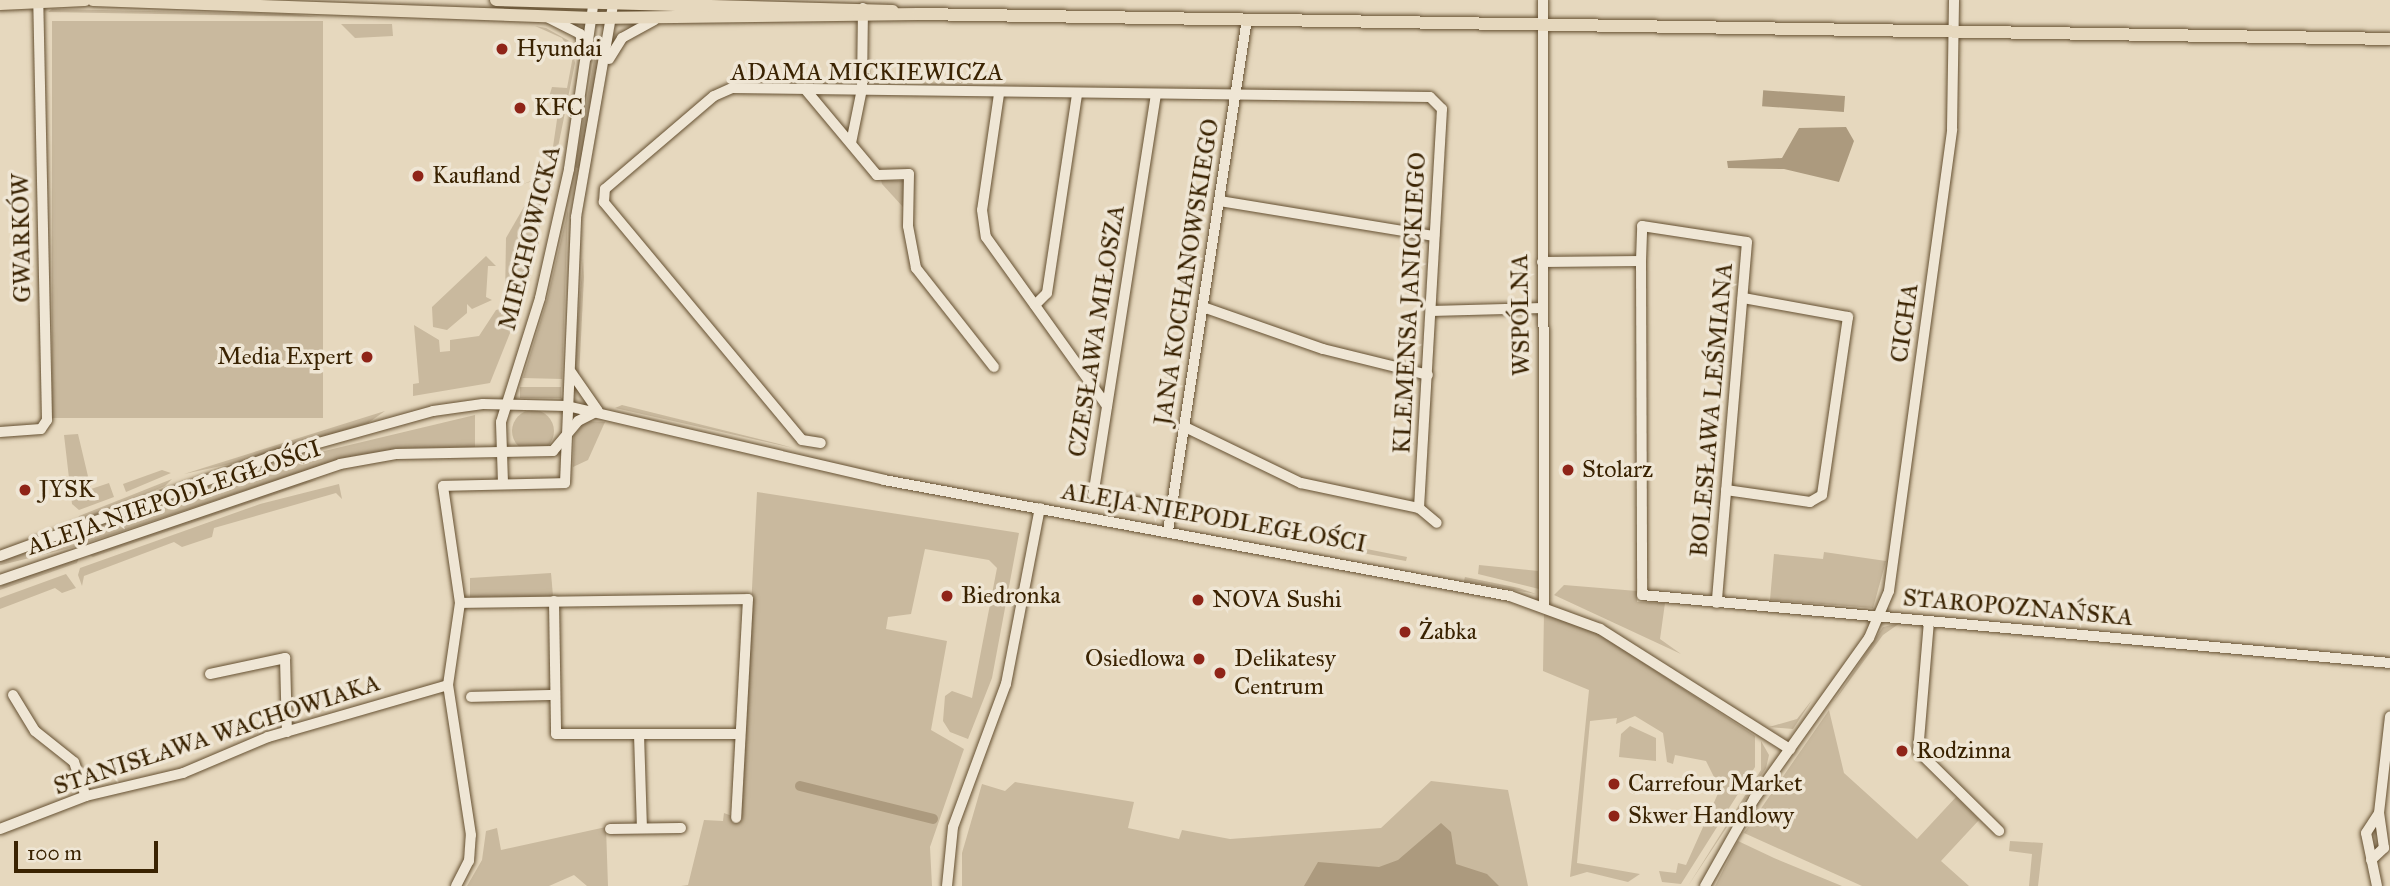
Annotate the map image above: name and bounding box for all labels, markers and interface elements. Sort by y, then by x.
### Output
place label: Hyundai [516,35,602,63]
marker: Hyundai [494,41,510,57]
street label: ADAMA MICKIEWICZA [731,59,1003,87]
place label: KFC [534,94,583,122]
marker: KFC [512,100,528,116]
street label: JANA KOCHANOWSKIEGO [1149,117,1225,427]
street label: MIECHOWICKA [493,143,567,333]
street label: KLEMENSA JANICKIEGO [1388,151,1432,455]
place label: Kaufland [432,162,521,190]
marker: Kaufland [410,168,426,184]
street label: GWARKÓW [6,173,38,303]
street label: CZESŁAWA MIŁOSZA [1063,203,1131,459]
street label: WSPÓLNA [1506,254,1536,376]
street label: BOLESŁAWA LEŚMIANA [1685,262,1739,558]
street label: CICHA [1885,282,1925,364]
place label: Media Expert [217,343,353,371]
marker: Media Expert [359,349,375,365]
street label: ALEJA NIEPODLEGŁOŚCI [23,434,325,562]
place label: Stolarz [1582,456,1653,484]
marker: Stolarz [1560,462,1576,478]
place label: JYSK [39,476,95,504]
street label: ALEJA NIEPODLEGŁOŚCI [1059,477,1369,559]
marker: JYSK [17,482,33,498]
place label: Biedronka [961,582,1061,610]
street label: STAROPOZNAŃSKA [1902,584,2134,632]
place label: NOVA Sushi [1212,586,1342,614]
marker: Biedronka [939,588,955,604]
marker: NOVA Sushi [1190,592,1206,608]
place label: Żabka [1419,618,1477,646]
marker: Żabka [1397,624,1413,640]
place label: Osiedlowa [1085,645,1185,673]
place label: Delikatesy Centrum [1234,645,1336,701]
marker: Osiedlowa [1191,651,1207,667]
marker: Delikatesy Centrum [1212,665,1228,681]
street label: STANISŁAWA WACHOWIAKA [50,669,384,801]
place label: Rodzinna [1916,737,2011,765]
marker: Rodzinna [1894,743,1910,759]
place label: Carrefour Market [1628,770,1803,798]
marker: Carrefour Market [1606,776,1622,792]
place label: Skwer Handlowy [1628,802,1794,830]
marker: Skwer Handlowy [1606,808,1622,824]
scale bar [18,826,161,870]
text: 100 m [27,840,82,866]

